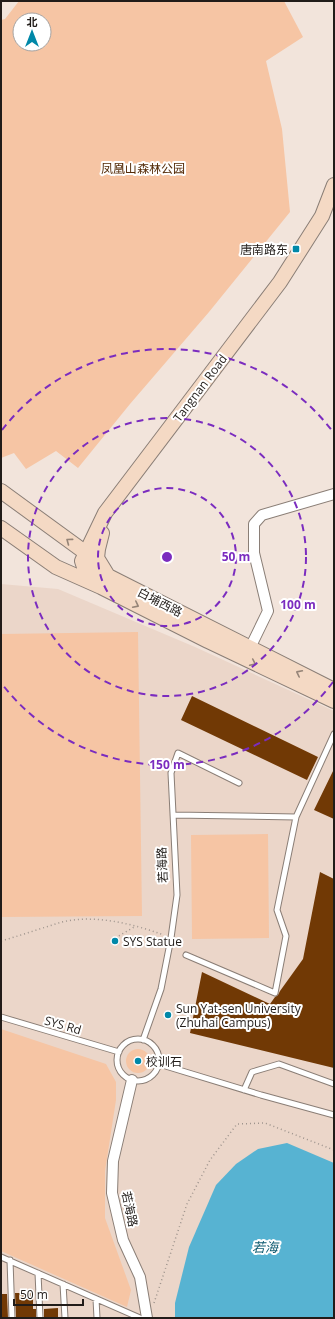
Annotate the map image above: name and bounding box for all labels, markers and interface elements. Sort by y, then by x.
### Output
north arrow [12,12,52,52]
text: 北 [27,14,38,29]
park label: 凤凰山森林公园 [101,160,185,177]
place label: 唐南路东 [240,241,288,258]
marker: 唐南路东 [291,244,301,254]
street label: Tangnan Road [169,351,231,425]
one-way arrow [67,538,74,545]
text: 50 m [222,548,250,565]
centre of rings [160,550,174,564]
street label: 白埔西路 [135,584,185,620]
text: 100 m [280,596,316,613]
one-way arrow [132,600,139,608]
one-way arrow [248,658,256,665]
one-way arrow [296,670,303,678]
text: 150 m [149,756,185,773]
street label: 若海路 [153,847,171,883]
place label: SYS Statue [123,933,182,950]
marker: SYS Statue [110,936,120,946]
place label: Sun Yat-sen University (Zhuhai Campus) [176,1000,302,1031]
marker: Sun Yat-sen University (Zhuhai Campus) [163,1010,173,1020]
street label: SYS Rd [43,1012,83,1038]
place label: 校训石 [146,1053,182,1070]
marker: 校训石 [133,1056,143,1066]
street label: 若海路 [118,1190,142,1228]
water label: 若海 [252,1238,280,1256]
scale bar [14,1281,83,1307]
text: 50 m [20,1286,48,1303]

